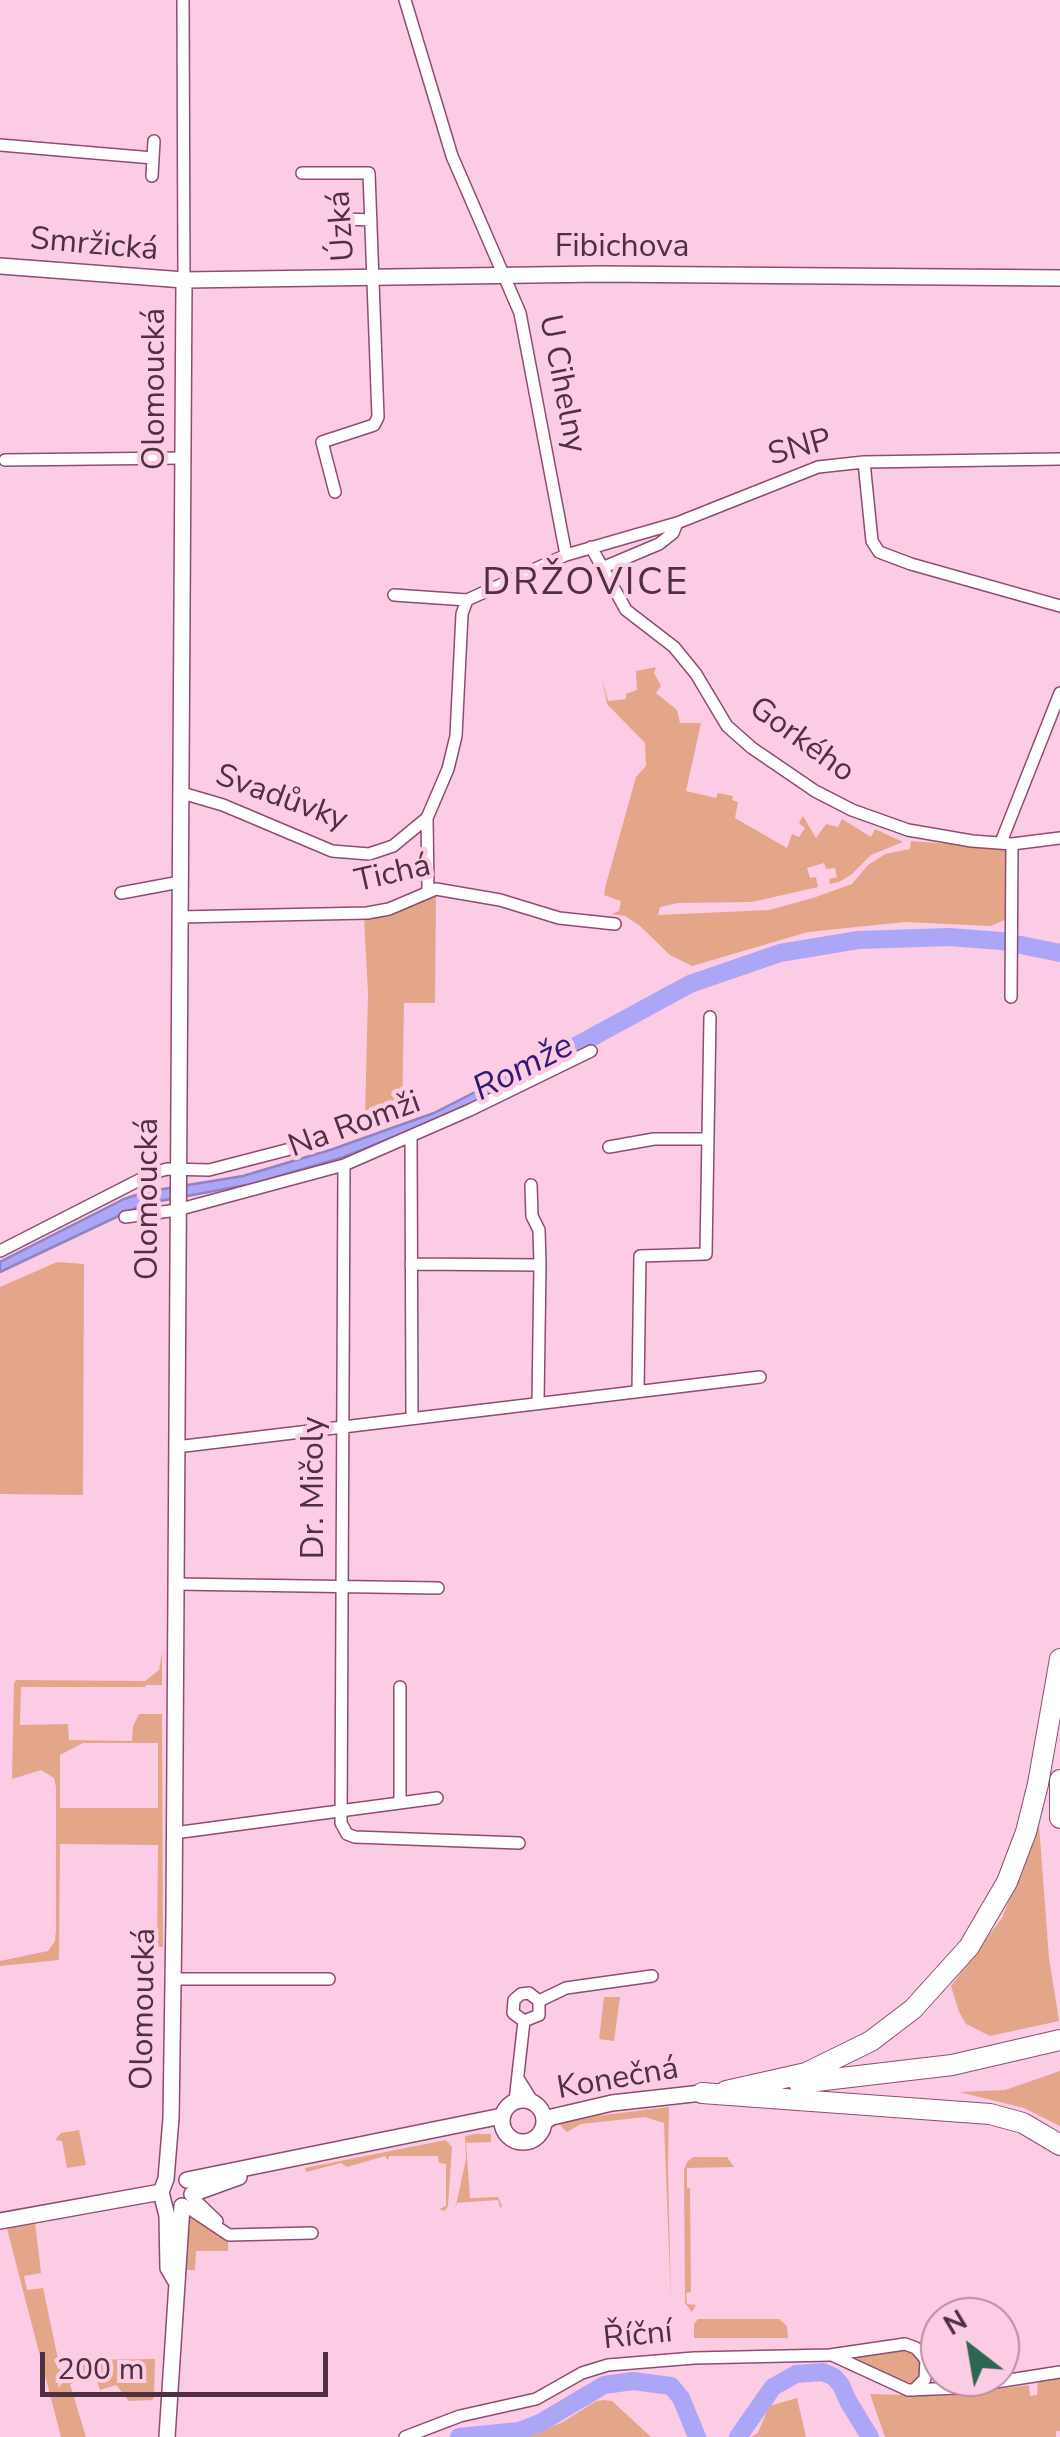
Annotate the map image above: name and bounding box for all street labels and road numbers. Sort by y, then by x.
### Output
street label: Úzká [321,189,365,263]
street label: Smržická [28,221,160,271]
street label: Fibichova [555,229,689,267]
street label: Olomoucká [137,308,175,470]
street label: U Cihelny [529,312,593,456]
street label: SNP [764,422,836,476]
street label: Gorkého [741,690,861,792]
street label: Svadůvky [210,757,352,841]
street label: Tichá [351,848,435,902]
street label: Na Romži [284,1084,426,1168]
street label: Olomoucká [130,1118,168,1280]
street label: Dr. Mičoly [296,1417,334,1559]
street label: Olomoucká [124,1927,166,2091]
street label: Konečná [554,2050,682,2110]
street label: Říční [602,2314,674,2360]

